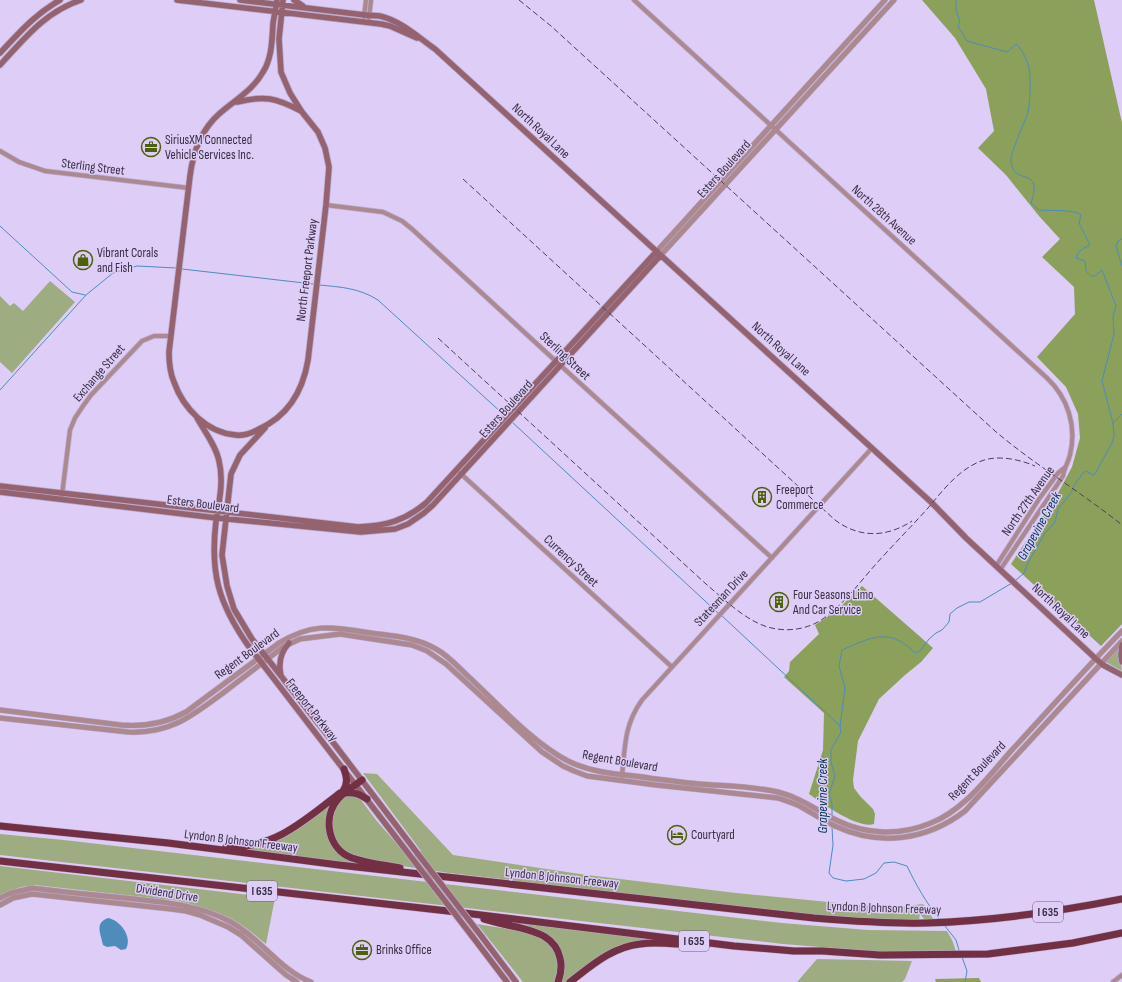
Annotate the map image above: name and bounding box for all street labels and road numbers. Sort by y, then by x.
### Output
street label: North Royal Lane [509,100,573,162]
street label: Esters Boulevard [694,137,754,201]
street label: Sterling Street [60,155,126,179]
street label: North 28th Avenue [848,182,920,248]
street label: North Freeport Parkway [293,218,321,322]
street label: North Royal Lane [748,318,814,380]
street label: Sterling Street [536,328,594,384]
street label: Exchange Street [70,341,128,405]
street label: Esters Boulevard [476,377,536,441]
street label: North 27th Avenue [998,463,1058,539]
street label: Esters Boulevard [166,492,240,516]
street label: Currency Street [540,531,602,591]
street label: Statesman Drive [691,566,751,630]
street label: North Royal Lane [1029,580,1093,642]
street label: Regent Boulevard [212,625,282,683]
street label: Freeport Parkway [282,675,342,745]
street label: Regent Boulevard [945,738,1009,804]
street label: Regent Boulevard [581,747,659,775]
street label: Lyndon B Johnson Freeway [183,826,299,856]
street label: Lyndon B Johnson Freeway [504,864,620,892]
street label: Dividend Drive [135,880,199,906]
road number: I 635 [247,881,277,901]
street label: Lyndon B Johnson Freeway [827,898,941,918]
road number: I 635 [1033,902,1063,922]
road number: I 635 [679,931,709,951]

